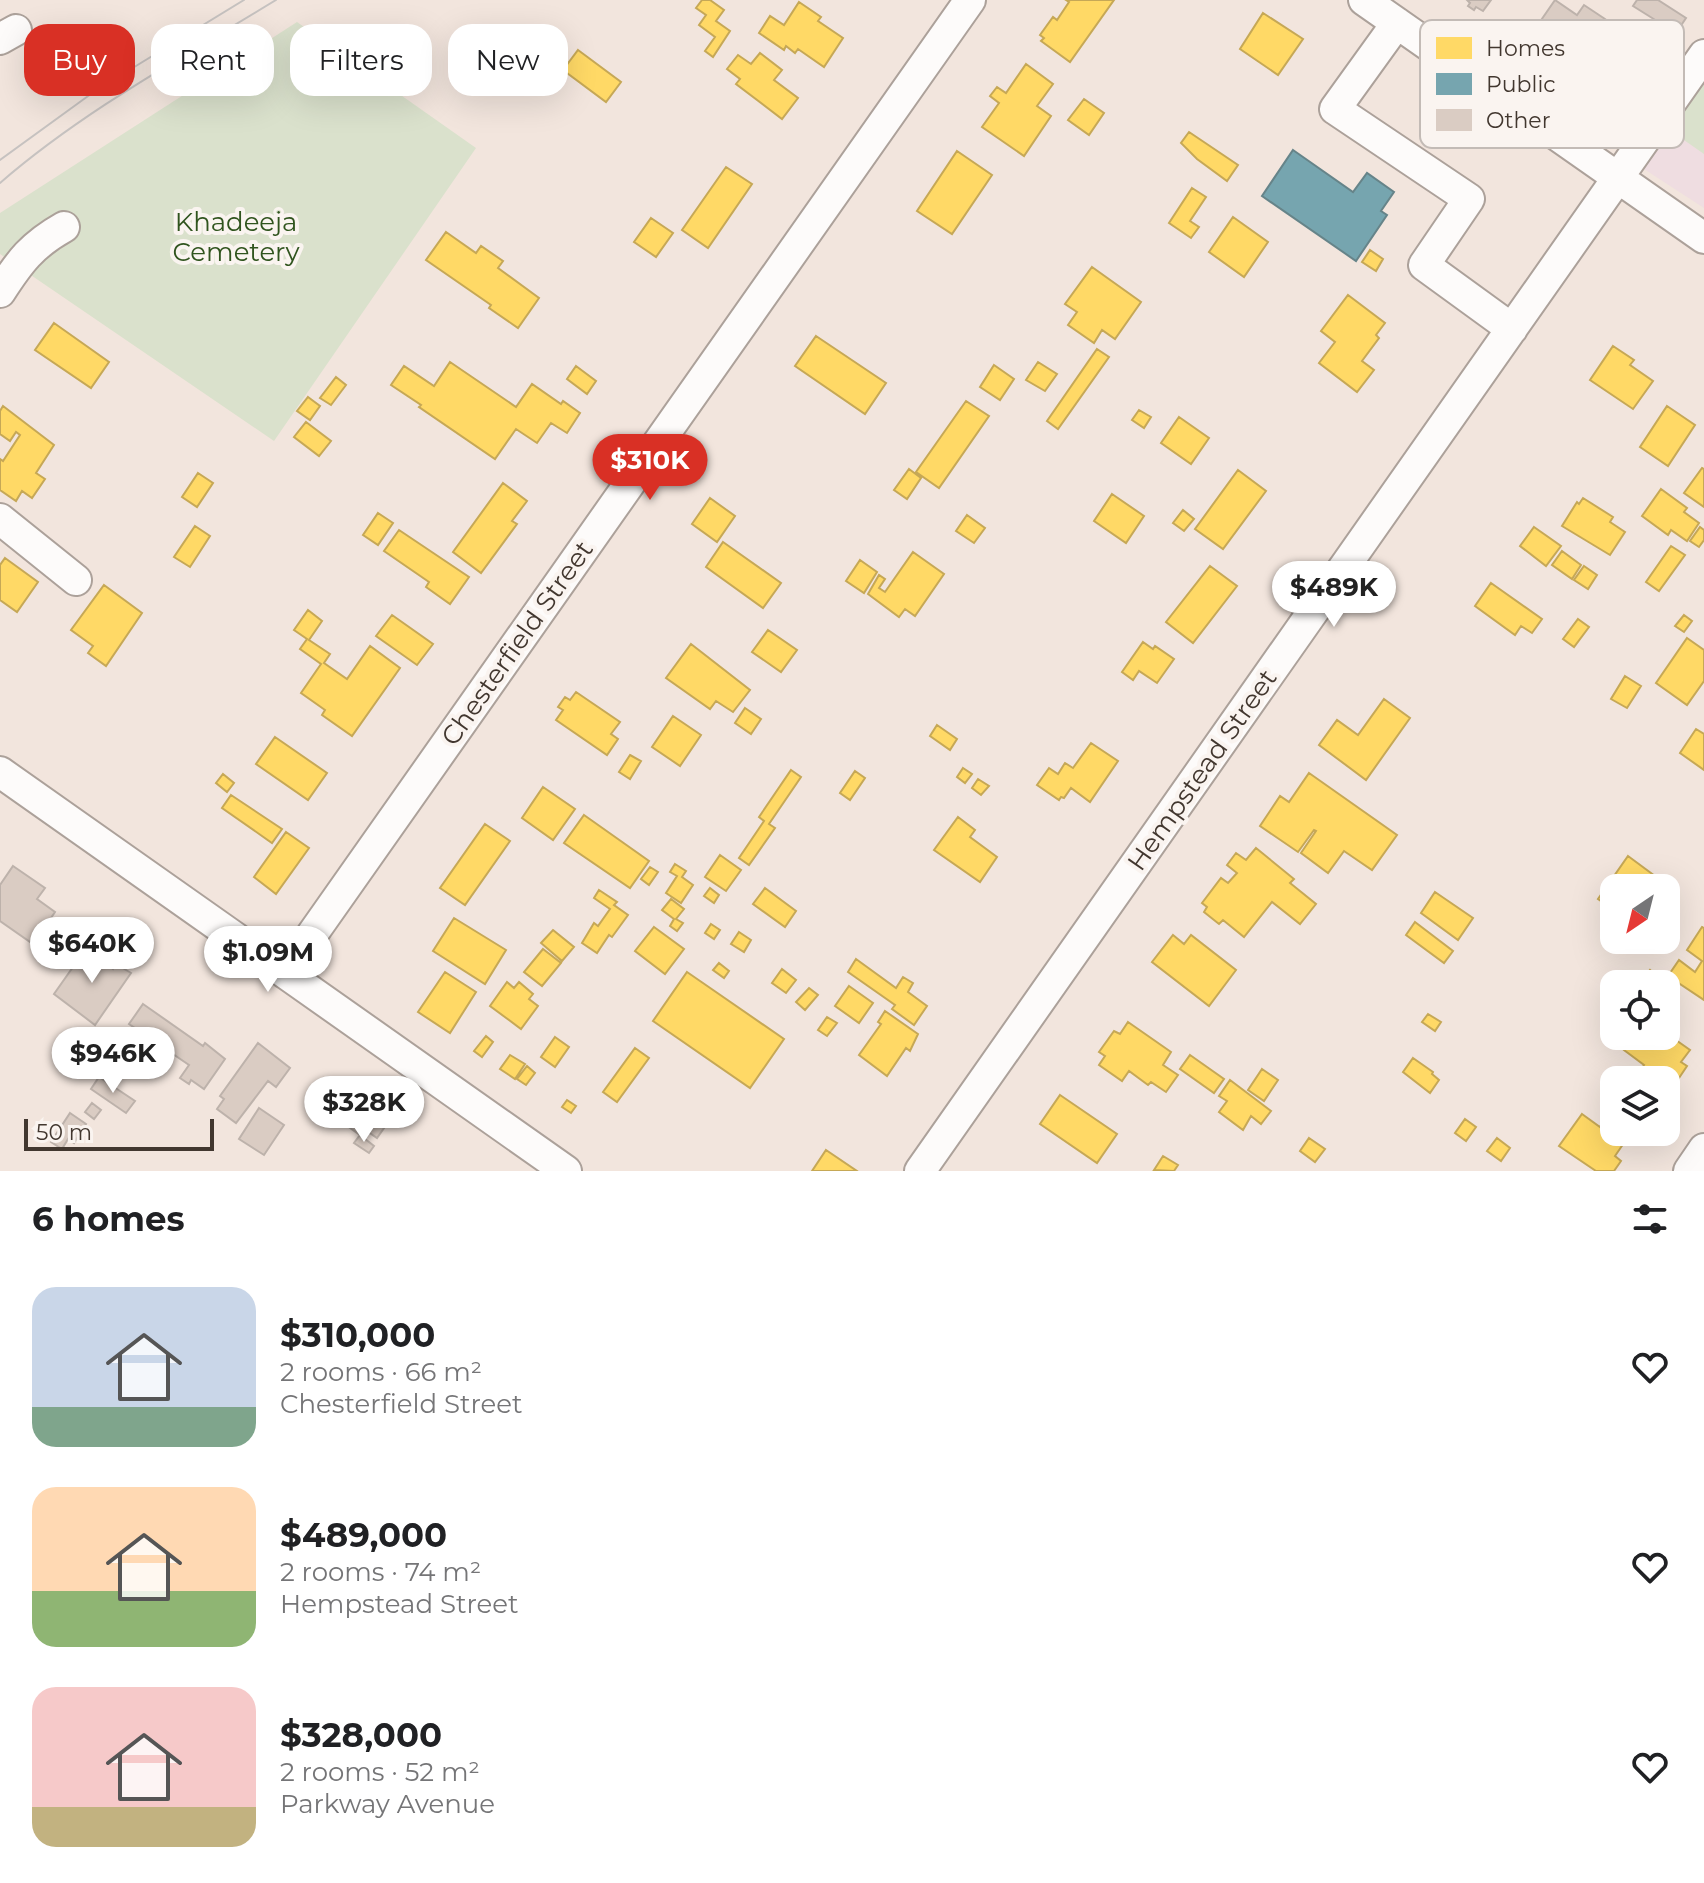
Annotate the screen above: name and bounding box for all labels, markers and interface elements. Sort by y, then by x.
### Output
legend [1420,20,1684,148]
chip: Buy [24,24,135,96]
chip: Rent [151,24,274,96]
chip: Filters [290,24,432,96]
chip: New [448,24,568,96]
text: Homes [1486,35,1565,62]
text: Public [1486,71,1556,98]
text: Other [1486,107,1550,134]
park label: Khadeeja Cemetery [173,206,300,268]
pin: $310K [594,434,706,502]
text: $310K [611,444,689,476]
street label: Chesterfield Street [434,534,600,752]
pin: $489K [1278,561,1390,629]
text: $489K [1290,571,1378,603]
street label: Hempstead Street [1120,663,1284,877]
north arrow [1600,874,1680,954]
map controls [1600,874,1680,1146]
pin: $640K [36,917,148,985]
pin: $1.09M [203,926,333,994]
text: $640K [48,927,136,959]
text: $1.09M [222,936,314,968]
button: locate [1600,970,1680,1050]
pin: $946K [57,1027,169,1095]
text: $946K [70,1037,156,1069]
button: layers [1600,1066,1680,1146]
pin: $328K [308,1076,420,1144]
text: $328K [322,1086,406,1118]
scale bar [24,1115,214,1151]
text: 50 m [36,1119,92,1146]
icon: filters [1628,1197,1672,1241]
text: 6 homes [32,1198,185,1240]
text: $310,000 [280,1314,435,1356]
icon: home [96,1319,192,1415]
icon: heart [1628,1345,1672,1389]
text: 2 rooms · 66 m² [280,1356,482,1388]
text: Chesterfield Street [280,1388,523,1420]
text: $489,000 [280,1514,447,1556]
icon: home [96,1519,192,1615]
icon: heart [1628,1545,1672,1589]
text: 2 rooms · 74 m² [280,1556,481,1588]
text: Hempstead Street [280,1588,519,1620]
text: $328,000 [280,1714,442,1756]
icon: home [96,1719,192,1815]
icon: heart [1628,1745,1672,1789]
text: 2 rooms · 52 m² [280,1756,480,1788]
text: Parkway Avenue [280,1788,495,1820]

